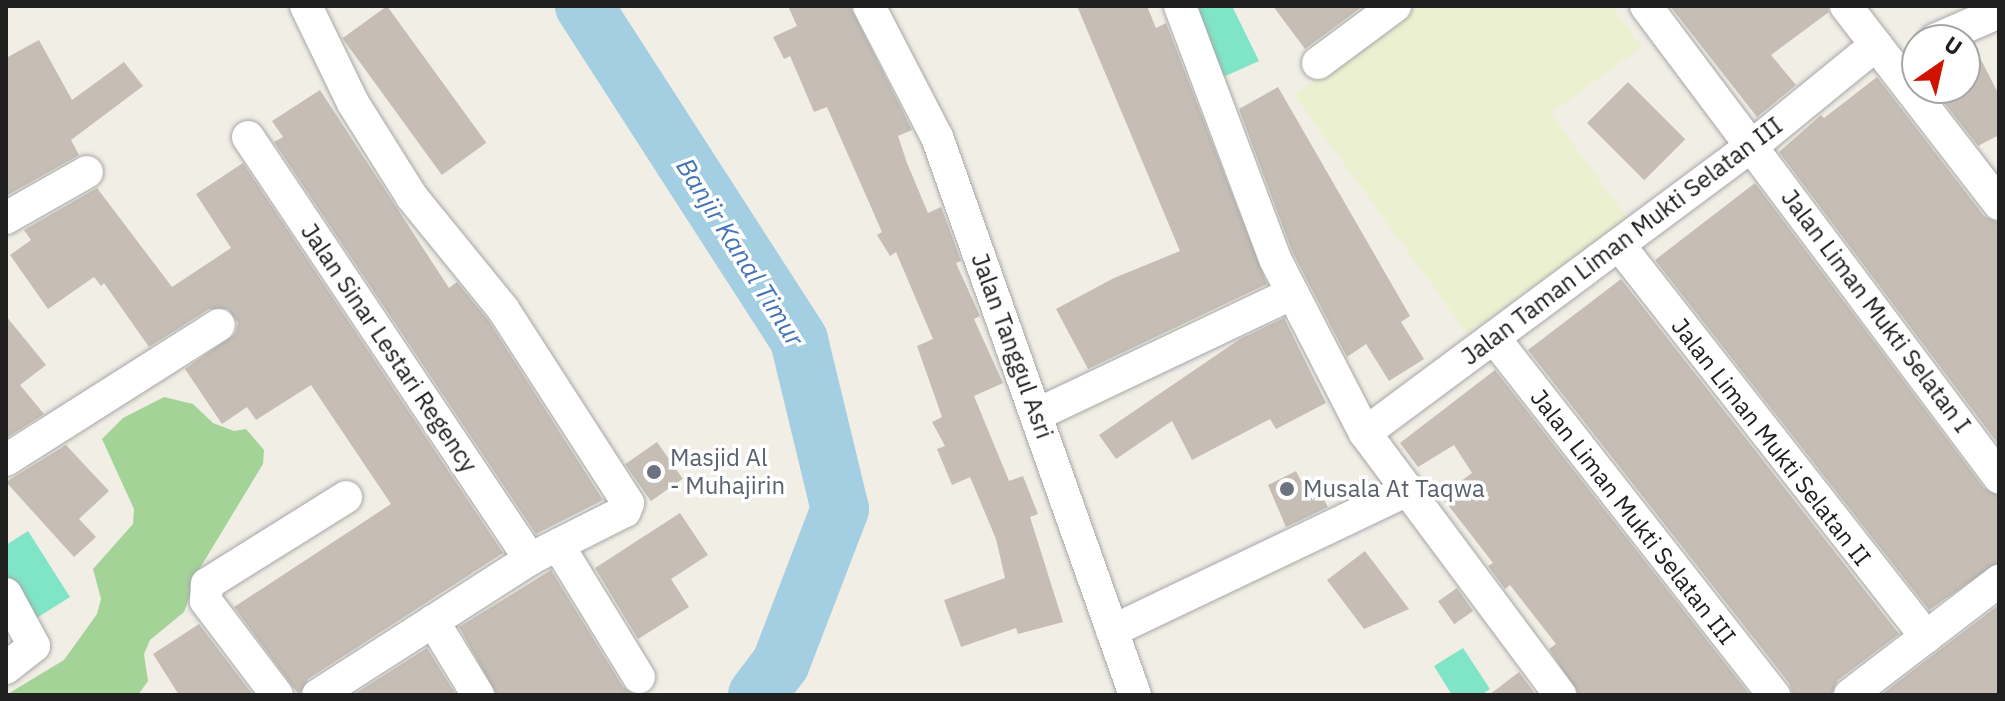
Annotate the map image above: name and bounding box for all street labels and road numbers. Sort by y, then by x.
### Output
street label: Jalan Taman Liman Mukti Selatan III [1456,111,1788,371]
street label: Jalan Liman Mukti Selatan I [1775,184,1977,438]
street label: Jalan Sinar Lestari Regency [295,218,483,478]
street label: Jalan Tanggul Asri [965,249,1059,443]
street label: Jalan Liman Mukti Selatan II [1665,312,1877,572]
street label: Jalan Liman Mukti Selatan III [1524,384,1742,650]

